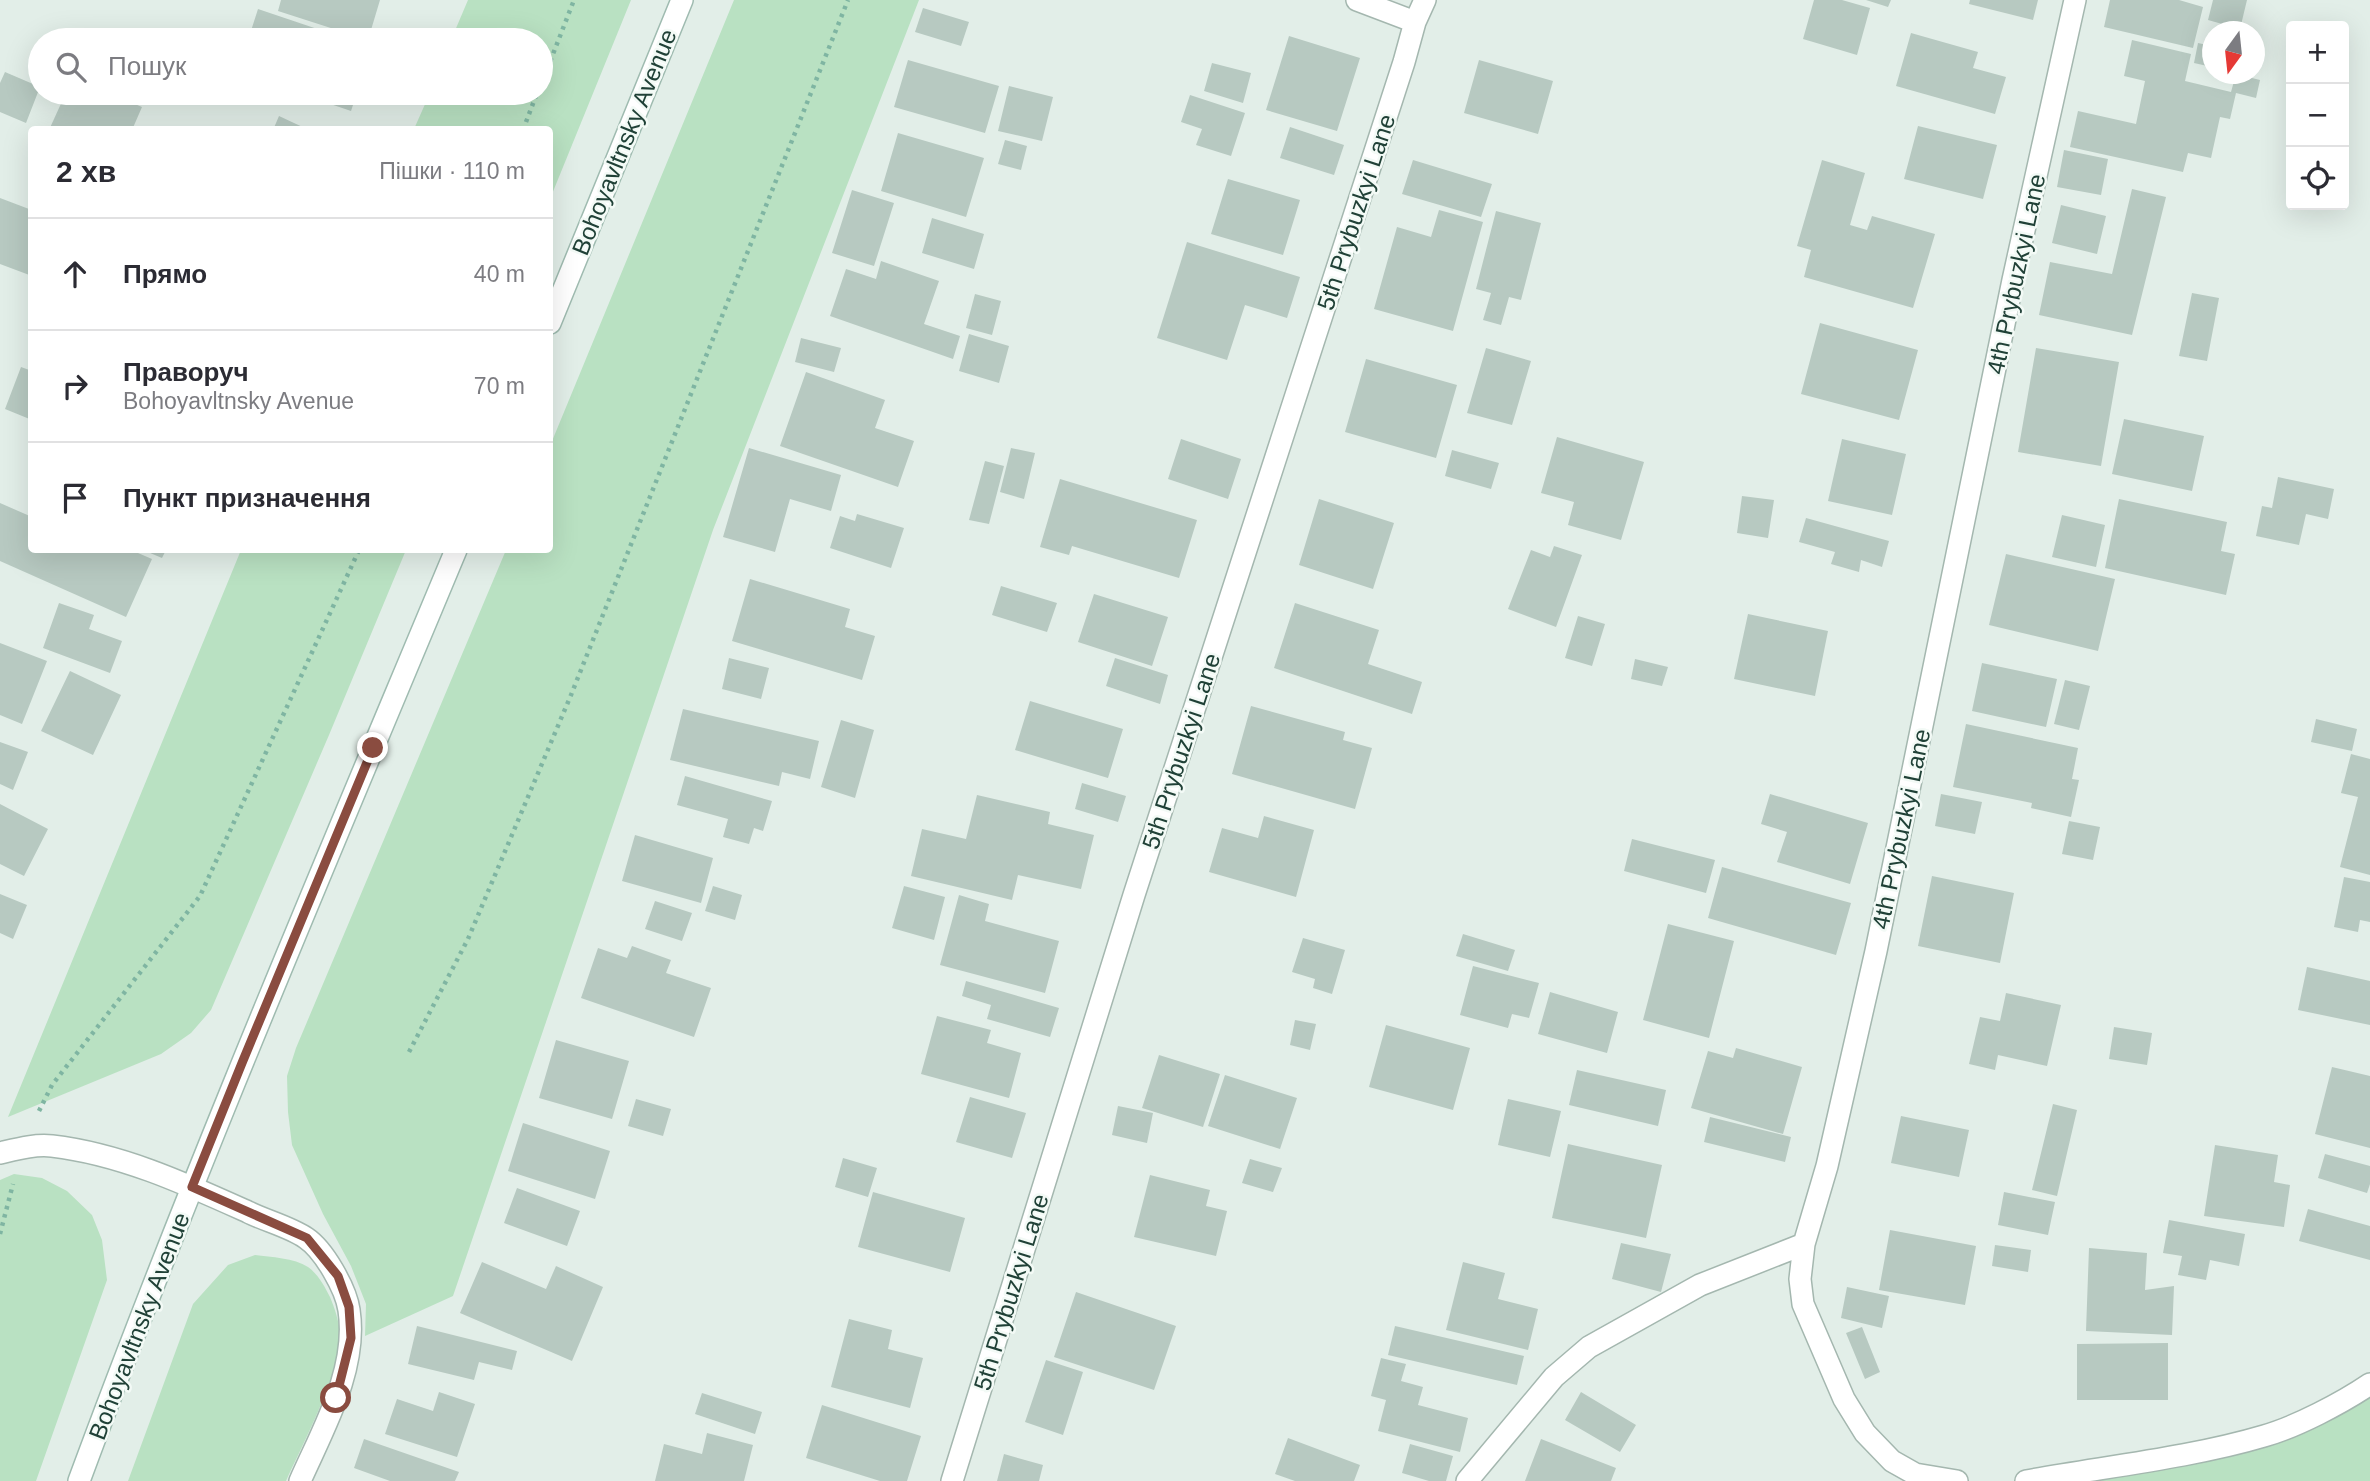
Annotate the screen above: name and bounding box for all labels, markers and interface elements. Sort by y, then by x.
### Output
north arrow [2202,21,2265,84]
map controls [2286,21,2349,210]
button: + [2286,21,2349,84]
street label: Bohoyavltnsky Avenue [566,25,682,259]
search box [28,28,553,105]
icon: search [52,48,90,86]
text: Пошук [108,51,186,81]
button: − [2286,84,2349,147]
street label: 5th Prybuzkyi Lane [1312,111,1400,313]
button: locate [2286,147,2349,210]
text: 2 хв [56,155,116,188]
text: Пішки · 110 m [379,158,525,184]
street label: 4th Prybuzkyi Lane [1982,171,2050,377]
icon: ahead [56,255,94,293]
text: Прямо [123,259,207,289]
text: 40 m [474,261,525,287]
text: Праворуч [123,357,249,387]
icon: right [56,367,94,405]
text: 70 m [474,373,525,399]
text: Bohoyavltnsky Avenue [123,388,354,414]
icon: arrive [56,479,94,517]
text: Пункт призначення [123,483,371,513]
street label: 5th Prybuzkyi Lane [1137,650,1225,852]
street label: 4th Prybuzkyi Lane [1867,726,1935,932]
route end [357,732,388,763]
street label: 5th Prybuzkyi Lane [968,1190,1054,1394]
street label: Bohoyavltnsky Avenue [83,1209,195,1443]
route start [320,1382,351,1413]

